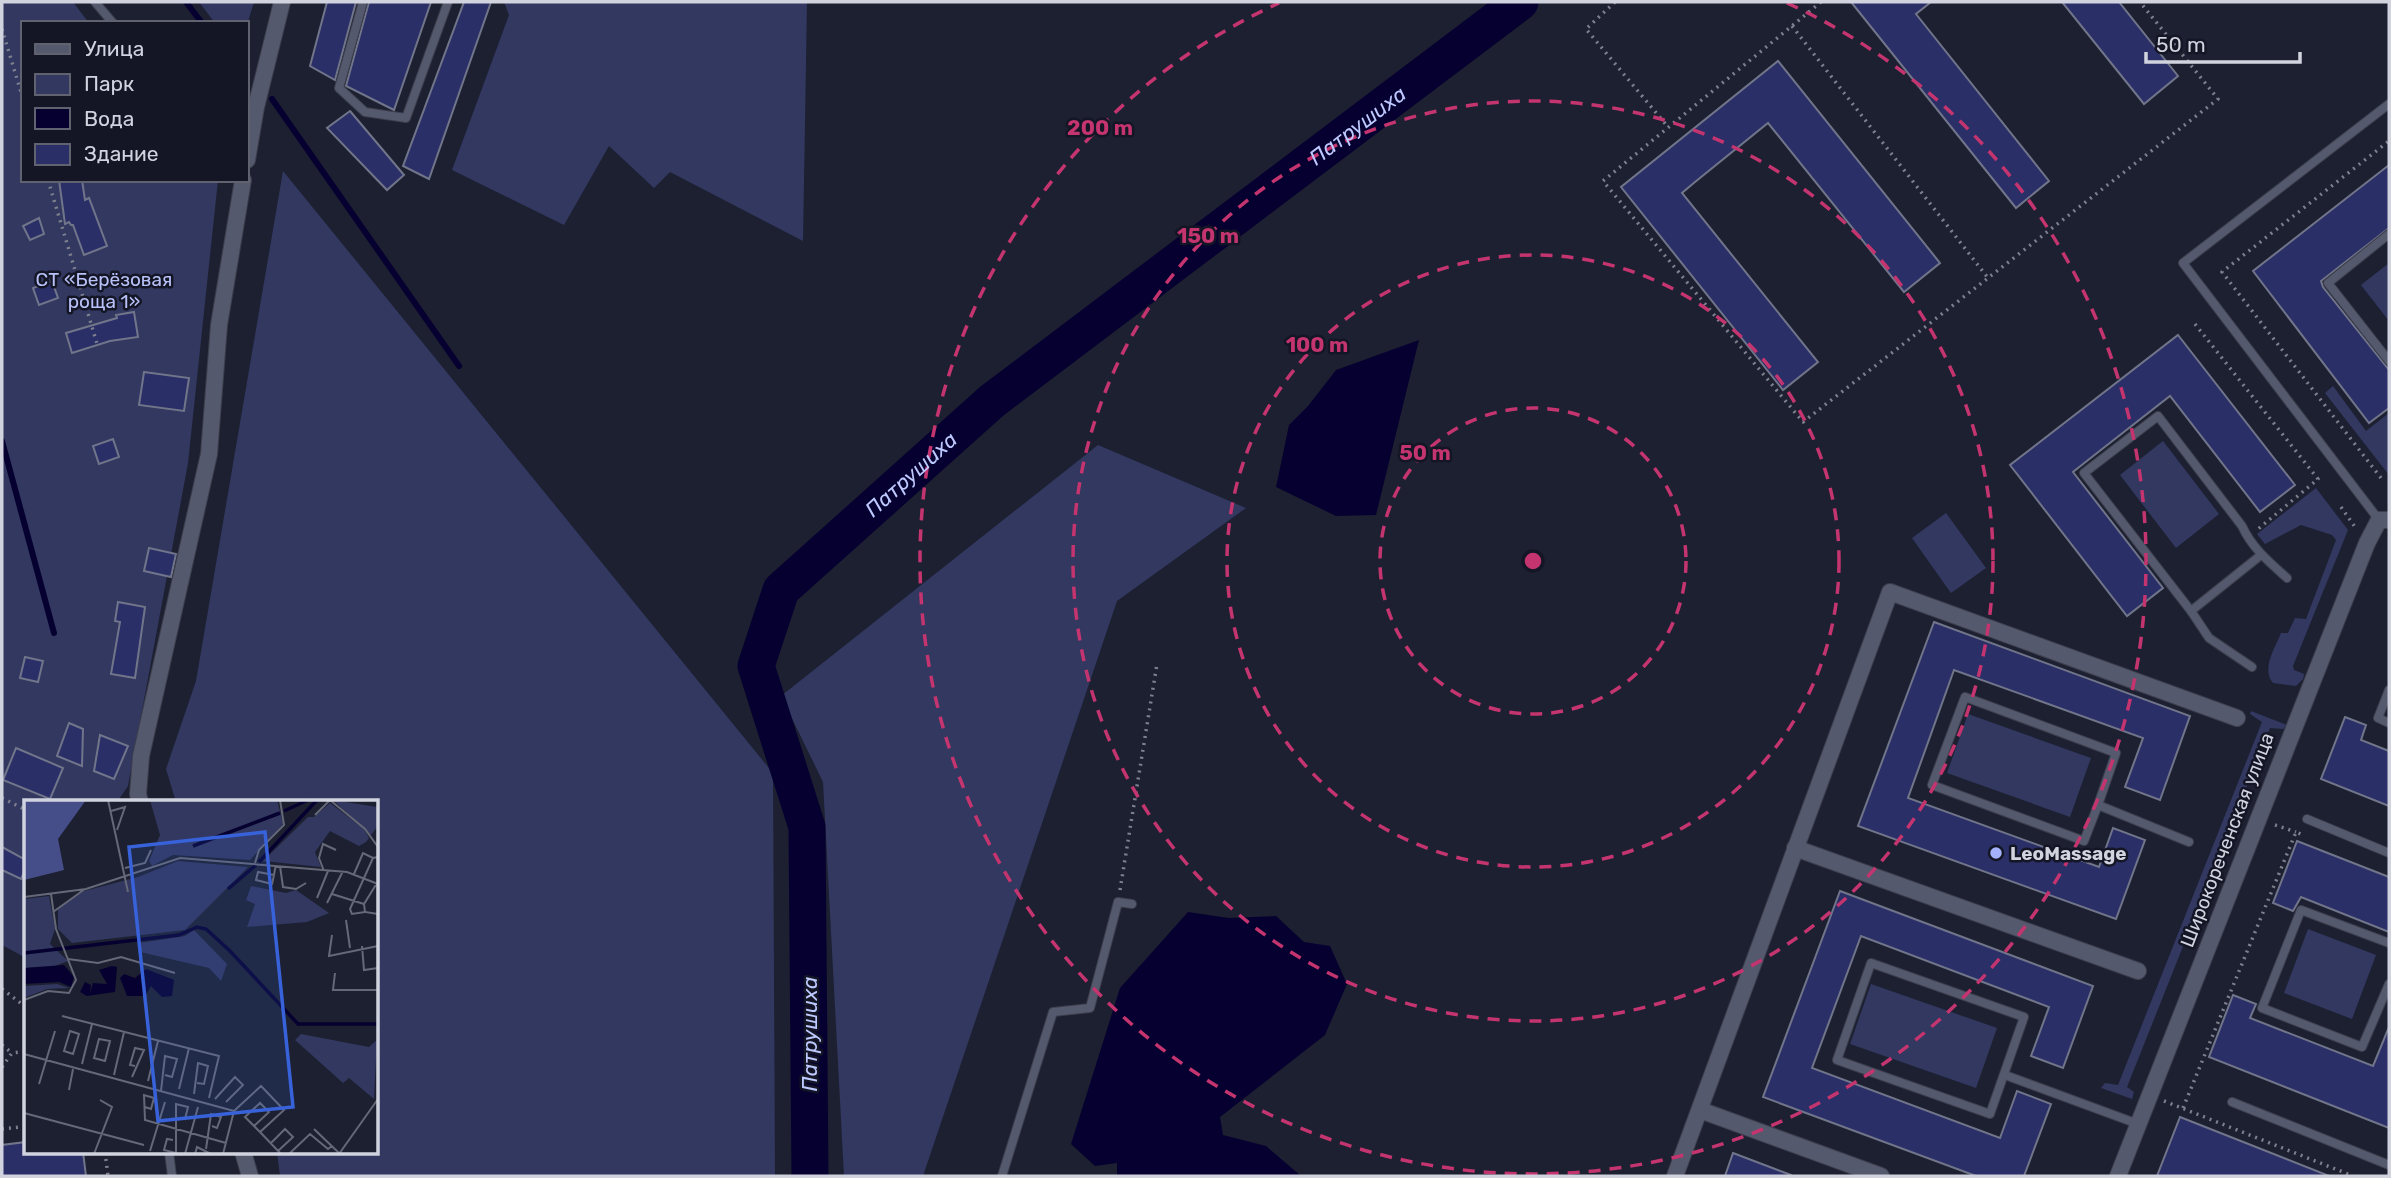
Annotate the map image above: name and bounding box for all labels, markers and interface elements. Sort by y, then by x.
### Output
legend [21,21,248,182]
scale bar [2146,21,2300,65]
text: 50 m [2156,32,2206,57]
text: Улица [84,36,144,61]
text: Парк [84,71,134,96]
water label: Патрушиха [1304,80,1411,169]
text: Вода [84,106,134,131]
text: 200 m [1067,115,1133,140]
text: Здание [84,141,159,166]
text: 150 m [1177,223,1239,248]
park label: СТ «Берёзовая роща 1» [36,268,172,313]
text: 100 m [1286,332,1348,357]
water label: Патрушиха [860,426,962,521]
text: 50 m [1399,440,1451,465]
centre of rings [1521,549,1545,573]
street label: Широкореченская улица [2175,729,2279,951]
inset map [24,800,378,1154]
place label: LeoMassage [2010,842,2127,865]
marker: LeoMassage [1988,845,2004,861]
water label: Патрушиха [797,977,822,1091]

